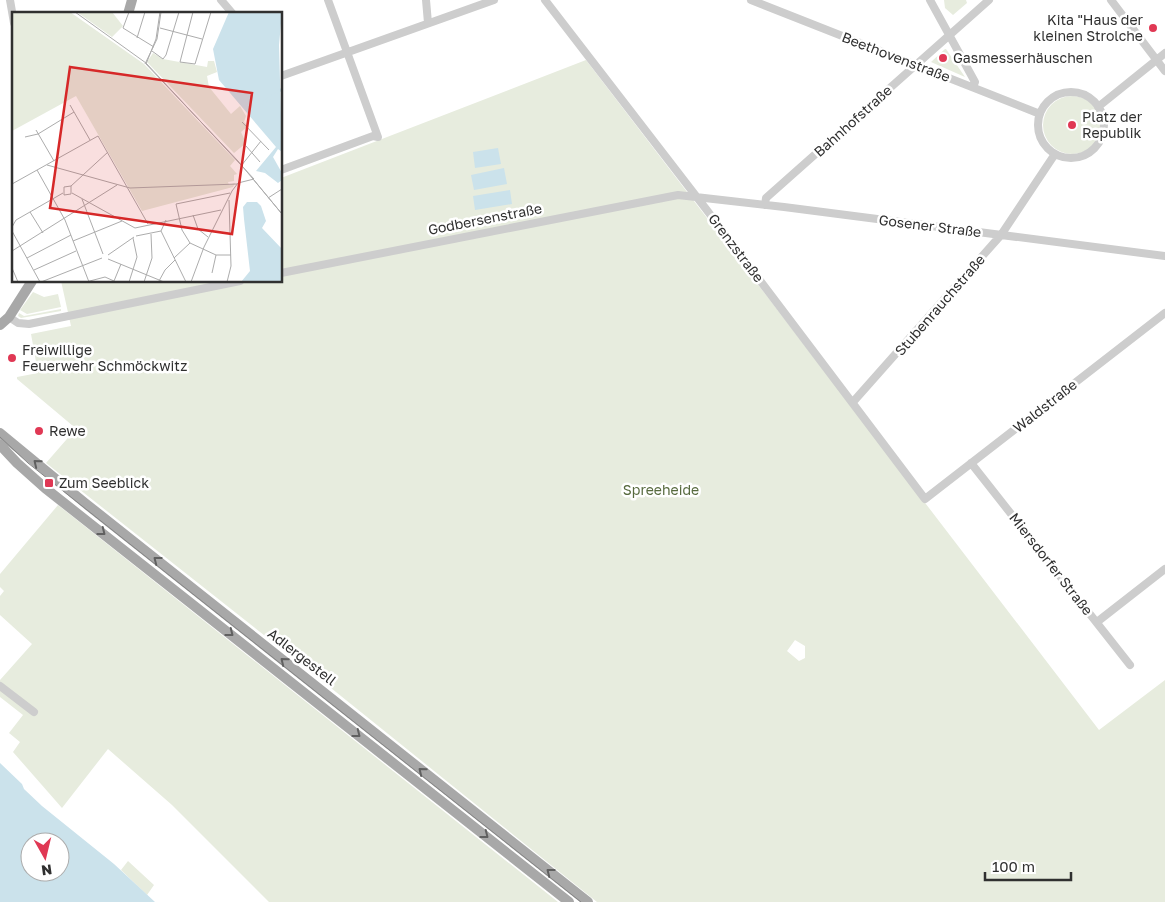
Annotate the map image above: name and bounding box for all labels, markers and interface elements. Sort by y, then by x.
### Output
place label: Kita "Haus der kleinen Strolche [1033,11,1144,44]
inset map [12,12,282,282]
marker: Kita "Haus der kleinen Strolche [1147,22,1159,34]
street label: Beethovenstraße [840,28,953,85]
place label: Gasmesserhäuschen [953,49,1093,66]
marker: Gasmesserhäuschen [937,52,949,64]
street label: Bahnhofstraße [810,81,895,160]
place label: Platz der Republik [1082,108,1143,141]
marker: Platz der Republik [1066,119,1078,131]
street label: Godbersenstraße [426,199,543,238]
street label: Grenzstraße [705,210,768,285]
street label: Gosener Straße [878,211,982,240]
street label: Stubenrauchstraße [891,251,988,359]
place label: Freiwillige Feuerwehr Schmöckwitz [22,341,187,374]
marker: Freiwillige Feuerwehr Schmöckwitz [6,352,18,364]
street label: Waldstraße [1009,375,1080,436]
place label: Rewe [49,422,86,439]
marker: Rewe [33,425,45,437]
one-way arrow [34,461,43,469]
place label: Zum Seeblick [59,474,149,491]
marker: Zum Seeblick [43,477,55,489]
park label: Spreeheide [623,481,699,498]
street label: Miersdorfer Straße [1006,509,1097,618]
one-way arrow [97,527,106,536]
one-way arrow [154,558,163,566]
street label: Adlergestell [265,625,340,689]
one-way arrow [224,628,233,636]
one-way arrow [281,658,290,667]
one-way arrow [351,729,360,737]
one-way arrow [419,767,428,776]
one-way arrow [479,829,488,838]
north arrow [20,832,70,882]
scale bar [985,850,1071,882]
text: 100 m [992,857,1035,875]
text: N [40,861,53,880]
one-way arrow [547,869,556,877]

